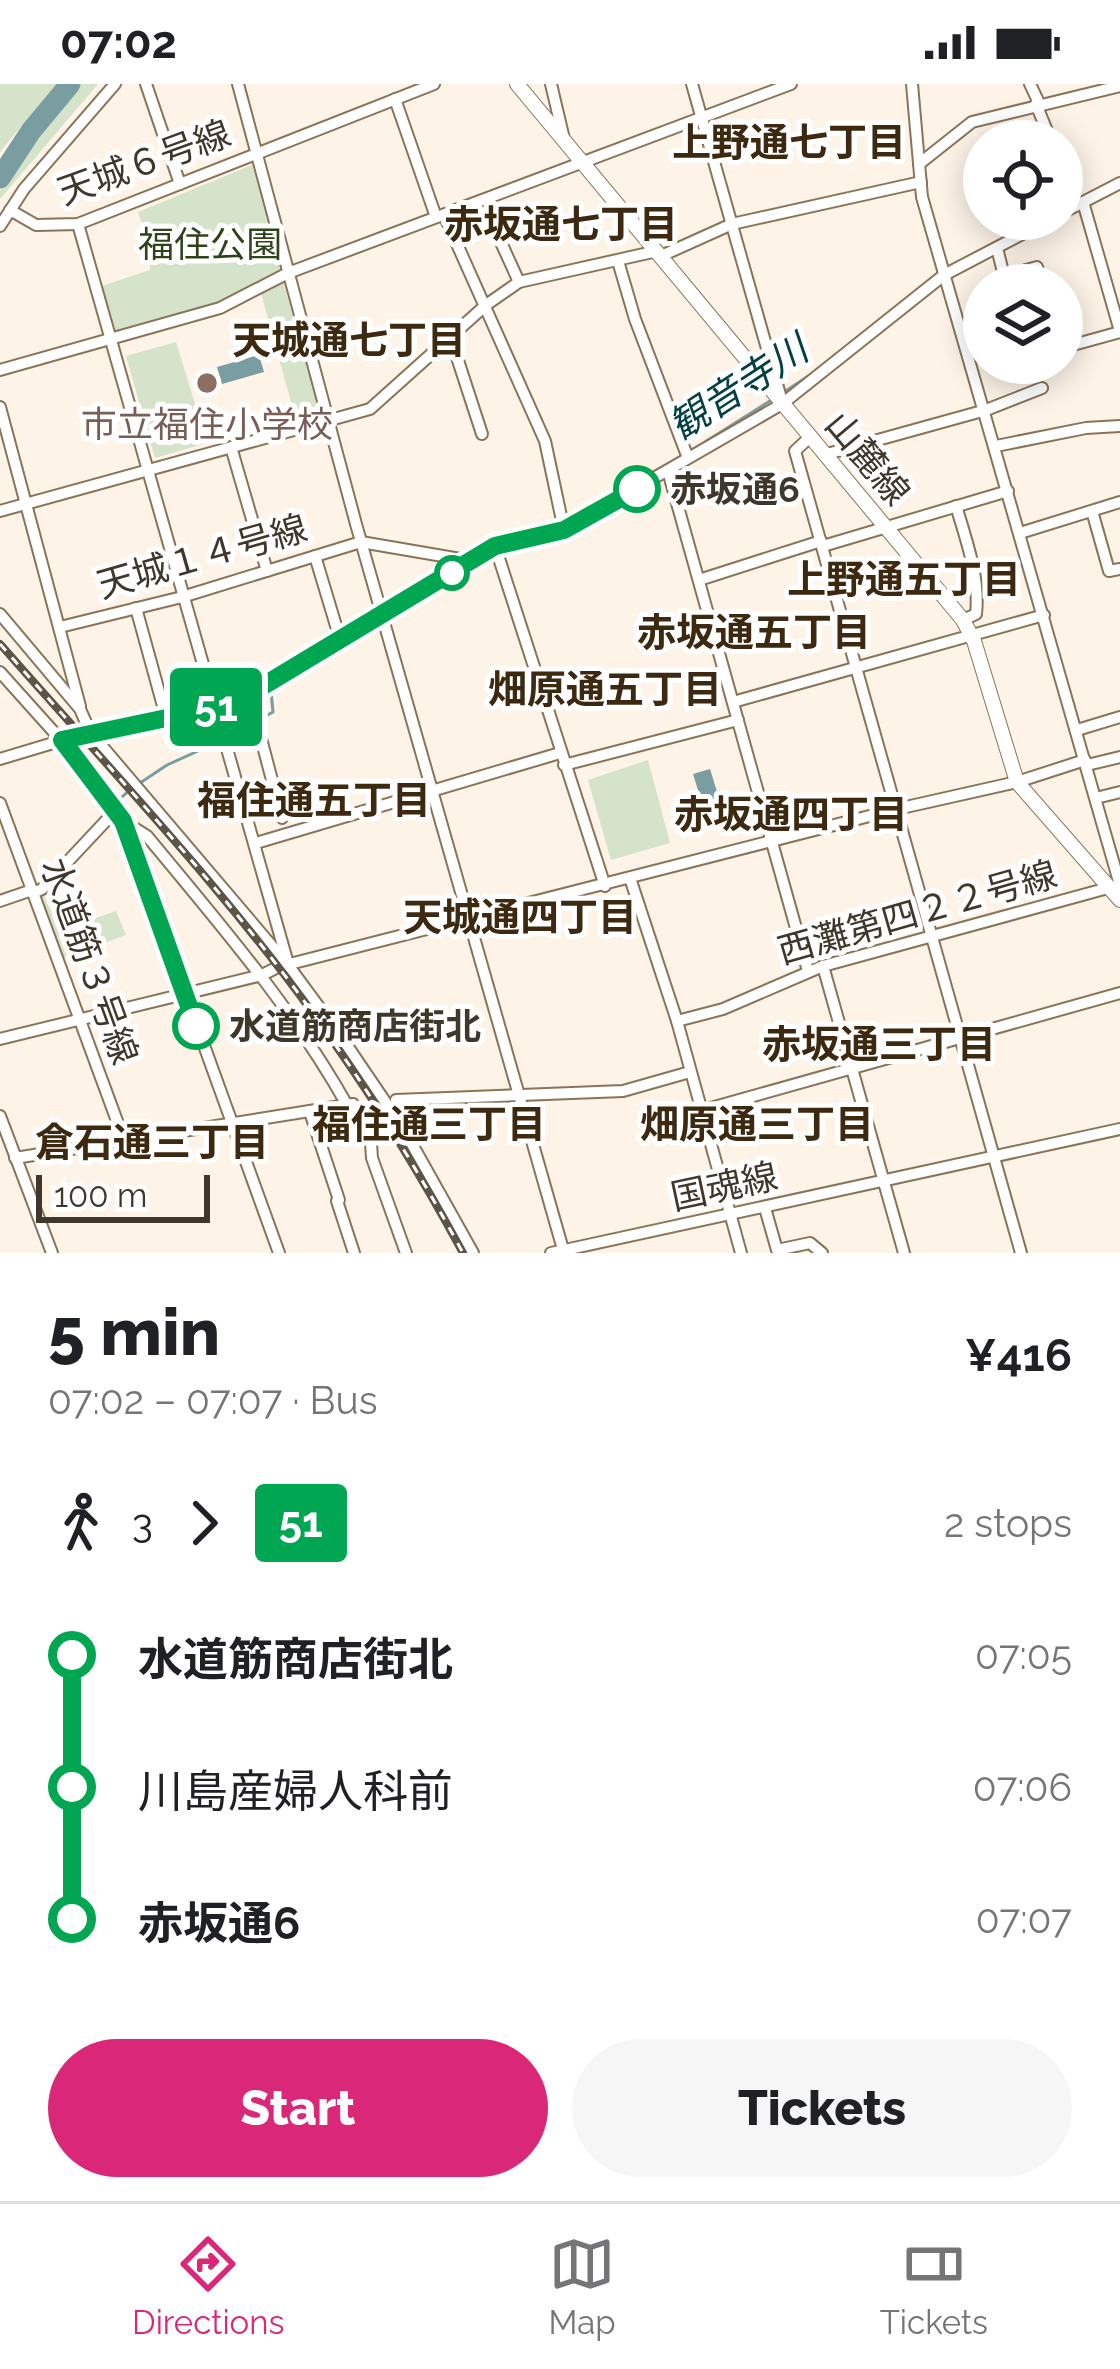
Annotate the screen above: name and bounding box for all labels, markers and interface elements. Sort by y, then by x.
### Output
text: 07:02 [60,16,177,69]
street label: 天城６号線 [52,111,236,213]
district label: 上野通七丁目 [672,119,906,165]
map controls [963,120,1083,384]
button: locate [963,120,1083,240]
district label: 赤坂通七丁目 [444,201,678,247]
park label: 福住公園 [138,223,282,265]
button: layers [963,264,1083,384]
district label: 天城通七丁目 [232,317,466,363]
water label: 観音寺川 [660,323,819,449]
marker: 市立福住小学校 [194,370,220,396]
place label: 市立福住小学校 [81,403,333,445]
street label: 山麓線 [817,403,919,513]
marker: 赤坂通6 [615,467,659,511]
place label: 赤坂通6 [670,468,800,510]
street label: 天城１４号線 [92,506,312,606]
district label: 上野通五丁目 [787,556,1021,602]
unlabelled marker [436,557,468,589]
district label: 赤坂通五丁目 [637,609,871,655]
district label: 畑原通五丁目 [488,666,722,712]
line badge: 51 [162,668,270,746]
text: 51 [194,682,238,731]
district label: 福住通五丁目 [197,777,431,823]
district label: 赤坂通四丁目 [674,791,908,837]
street label: 水道筋３号線 [33,852,147,1070]
street label: 西灘第四２２号線 [773,852,1061,972]
district label: 天城通四丁目 [403,894,637,940]
marker: 水道筋商店街北 [174,1004,218,1048]
place label: 水道筋商店街北 [229,1005,481,1047]
district label: 赤坂通三丁目 [762,1021,996,1067]
district label: 福住通三丁目 [312,1101,546,1147]
district label: 畑原通三丁目 [640,1101,874,1147]
district label: 倉石通三丁目 [35,1119,269,1165]
street label: 国魂線 [667,1154,781,1218]
scale bar [36,1169,210,1222]
text: 100 m [54,1176,147,1215]
text: 5 min [48,1293,220,1370]
text: ¥416 [965,1329,1072,1382]
text: 07:02 – 07:07 · Bus [48,1377,378,1423]
icon: walk [48,1490,114,1556]
icon: forward [171,1490,237,1556]
text: 51 [279,1498,323,1547]
text: 3 [132,1500,153,1546]
text: 2 stops [944,1500,1072,1546]
text: 07:05 [975,1632,1072,1678]
text: 水道筋商店街北 [138,1633,453,1686]
text: 07:06 [973,1764,1072,1810]
text: 川島産婦人科前 [138,1765,453,1818]
text: 07:07 [976,1896,1072,1942]
text: 赤坂通6 [138,1897,300,1950]
button: Start [48,2039,548,2177]
button: Tickets [572,2039,1072,2177]
tab: Directions [132,2231,284,2342]
tab: Map [549,2231,616,2342]
tab: Tickets [880,2231,988,2342]

